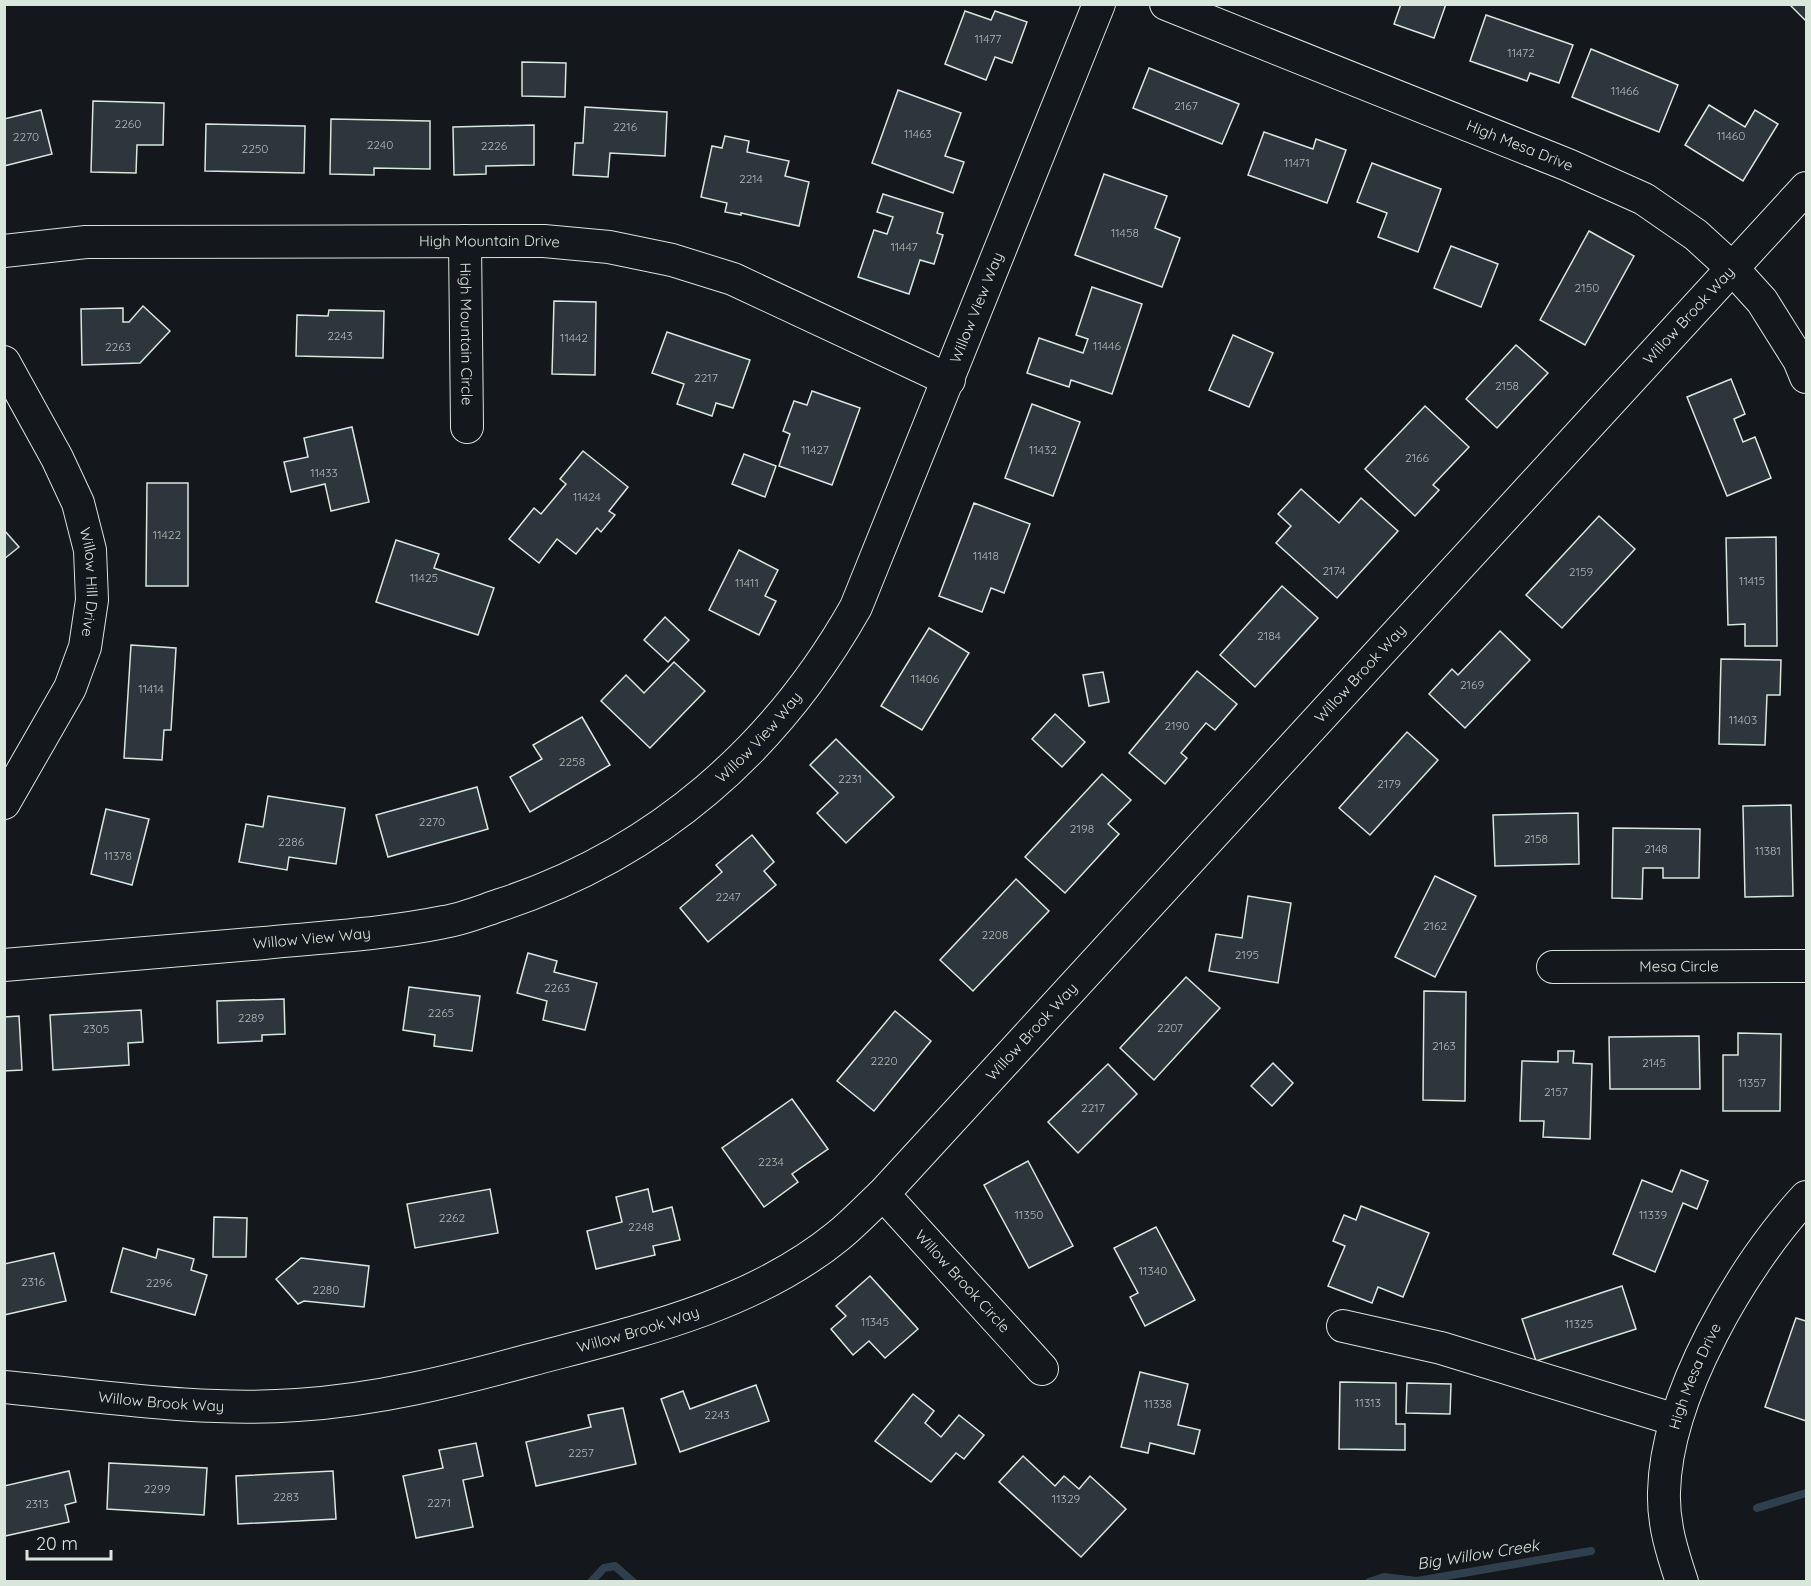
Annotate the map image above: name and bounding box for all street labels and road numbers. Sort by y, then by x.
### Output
street label: High Mesa Drive [1464,115,1576,175]
street label: High Mountain Drive [419,231,561,251]
street label: Willow View Way [945,249,1007,366]
street label: High Mountain Circle [456,262,477,406]
street label: Willow Brook Way [1639,262,1738,368]
street label: Willow Hill Drive [76,525,102,638]
street label: Willow Brook Way [1310,620,1410,726]
street label: Willow View Way [711,688,806,787]
street label: Willow View Way [252,923,372,953]
street label: Mesa Circle [1639,956,1719,976]
street label: Willow Brook Way [982,979,1081,1085]
street label: Willow Brook Circle [911,1226,1014,1336]
street label: Willow Brook Way [575,1302,702,1356]
street label: High Mesa Drive [1664,1320,1725,1432]
street label: Willow Brook Way [97,1387,225,1415]

